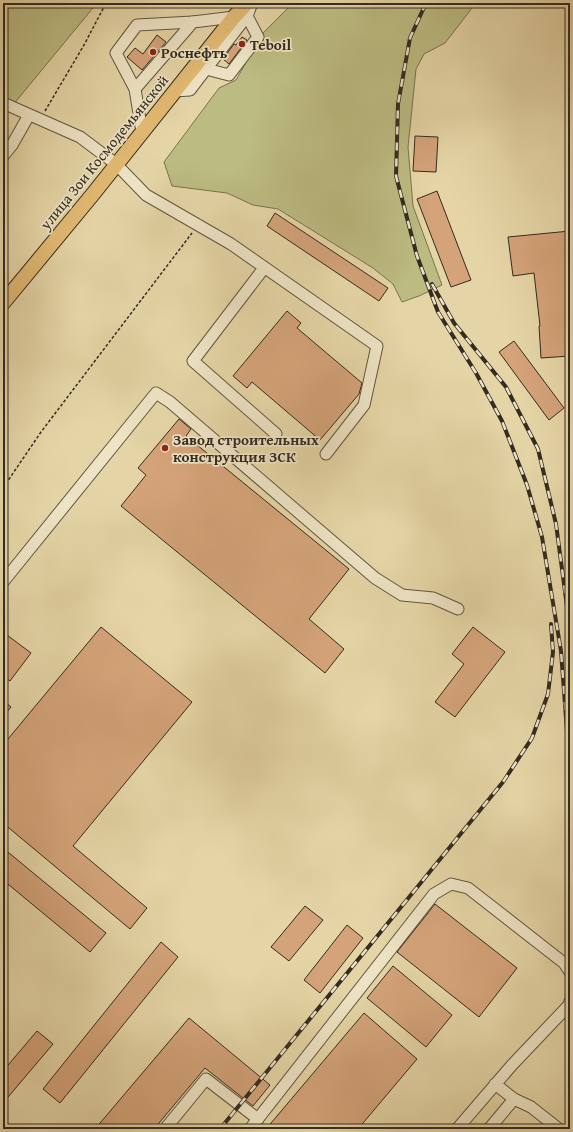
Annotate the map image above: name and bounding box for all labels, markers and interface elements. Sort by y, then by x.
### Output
place label: Teboil [250,34,291,55]
marker: Teboil [237,39,247,49]
place label: Роснефть [161,42,228,63]
marker: Роснефть [148,47,158,57]
street label: улица Зои Космодемьянской [34,70,173,235]
place label: Завод строительных конструкция ЗСК [173,429,319,467]
marker: Завод строительных конструкция ЗСК [160,443,170,453]

